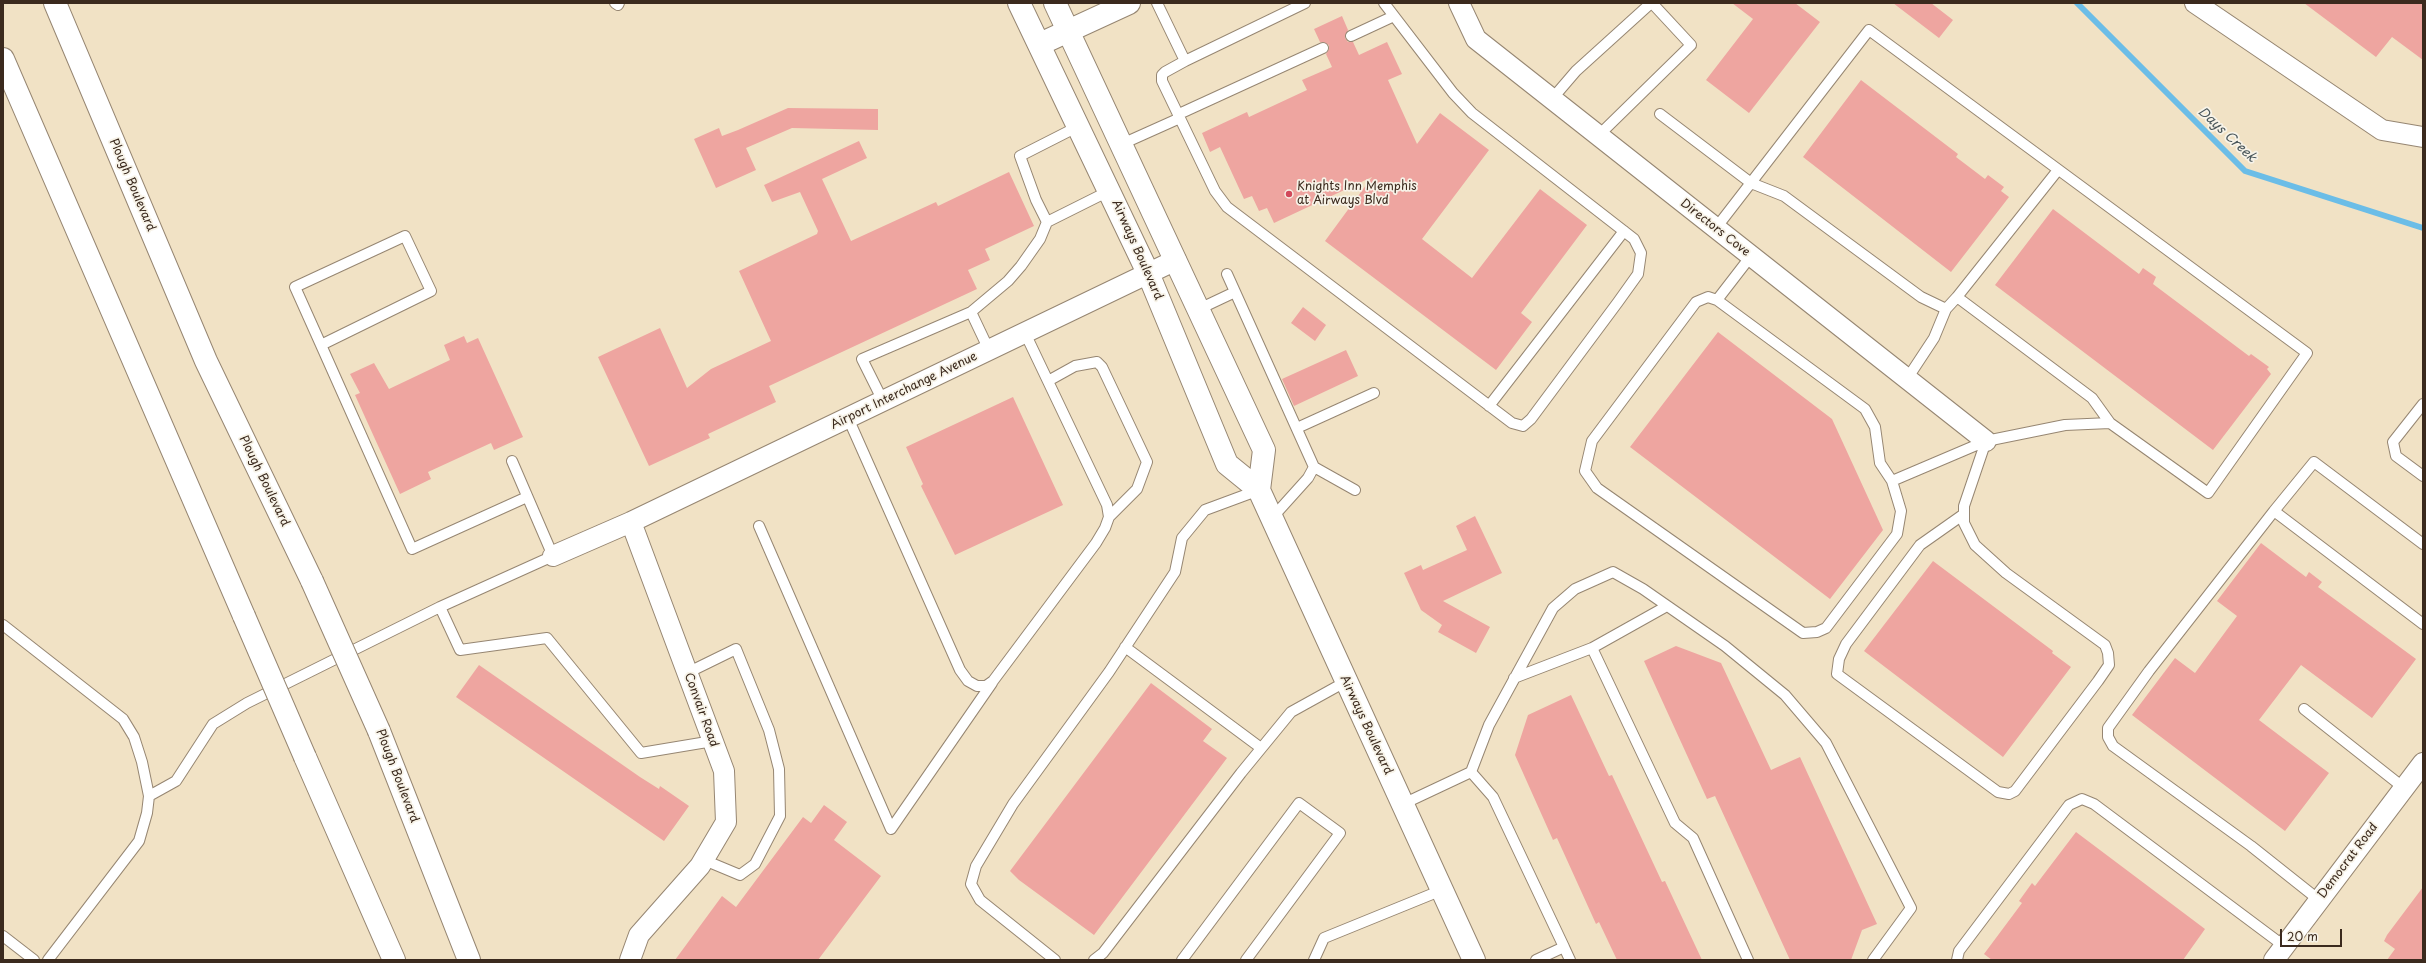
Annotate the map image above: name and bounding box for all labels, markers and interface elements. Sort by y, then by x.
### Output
water label: Days Creek [2195,104,2259,166]
street label: Plough Boulevard [106,137,158,233]
place label: Knights Inn Memphis at Airways Blvd [1297,180,1417,208]
marker: Knights Inn Memphis at Airways Blvd [1284,189,1294,199]
street label: Directors Cove [1677,196,1753,260]
street label: Airways Boulevard [1108,198,1166,302]
street label: Airport Interchange Avenue [828,349,980,433]
street label: Plough Boulevard [236,433,292,529]
street label: Convair Road [681,671,721,749]
street label: Airways Boulevard [1337,673,1395,777]
street label: Plough Boulevard [373,727,421,825]
street label: Democrat Road [2315,820,2381,902]
scale bar [2282,921,2344,947]
text: 20 m [2287,927,2318,945]

